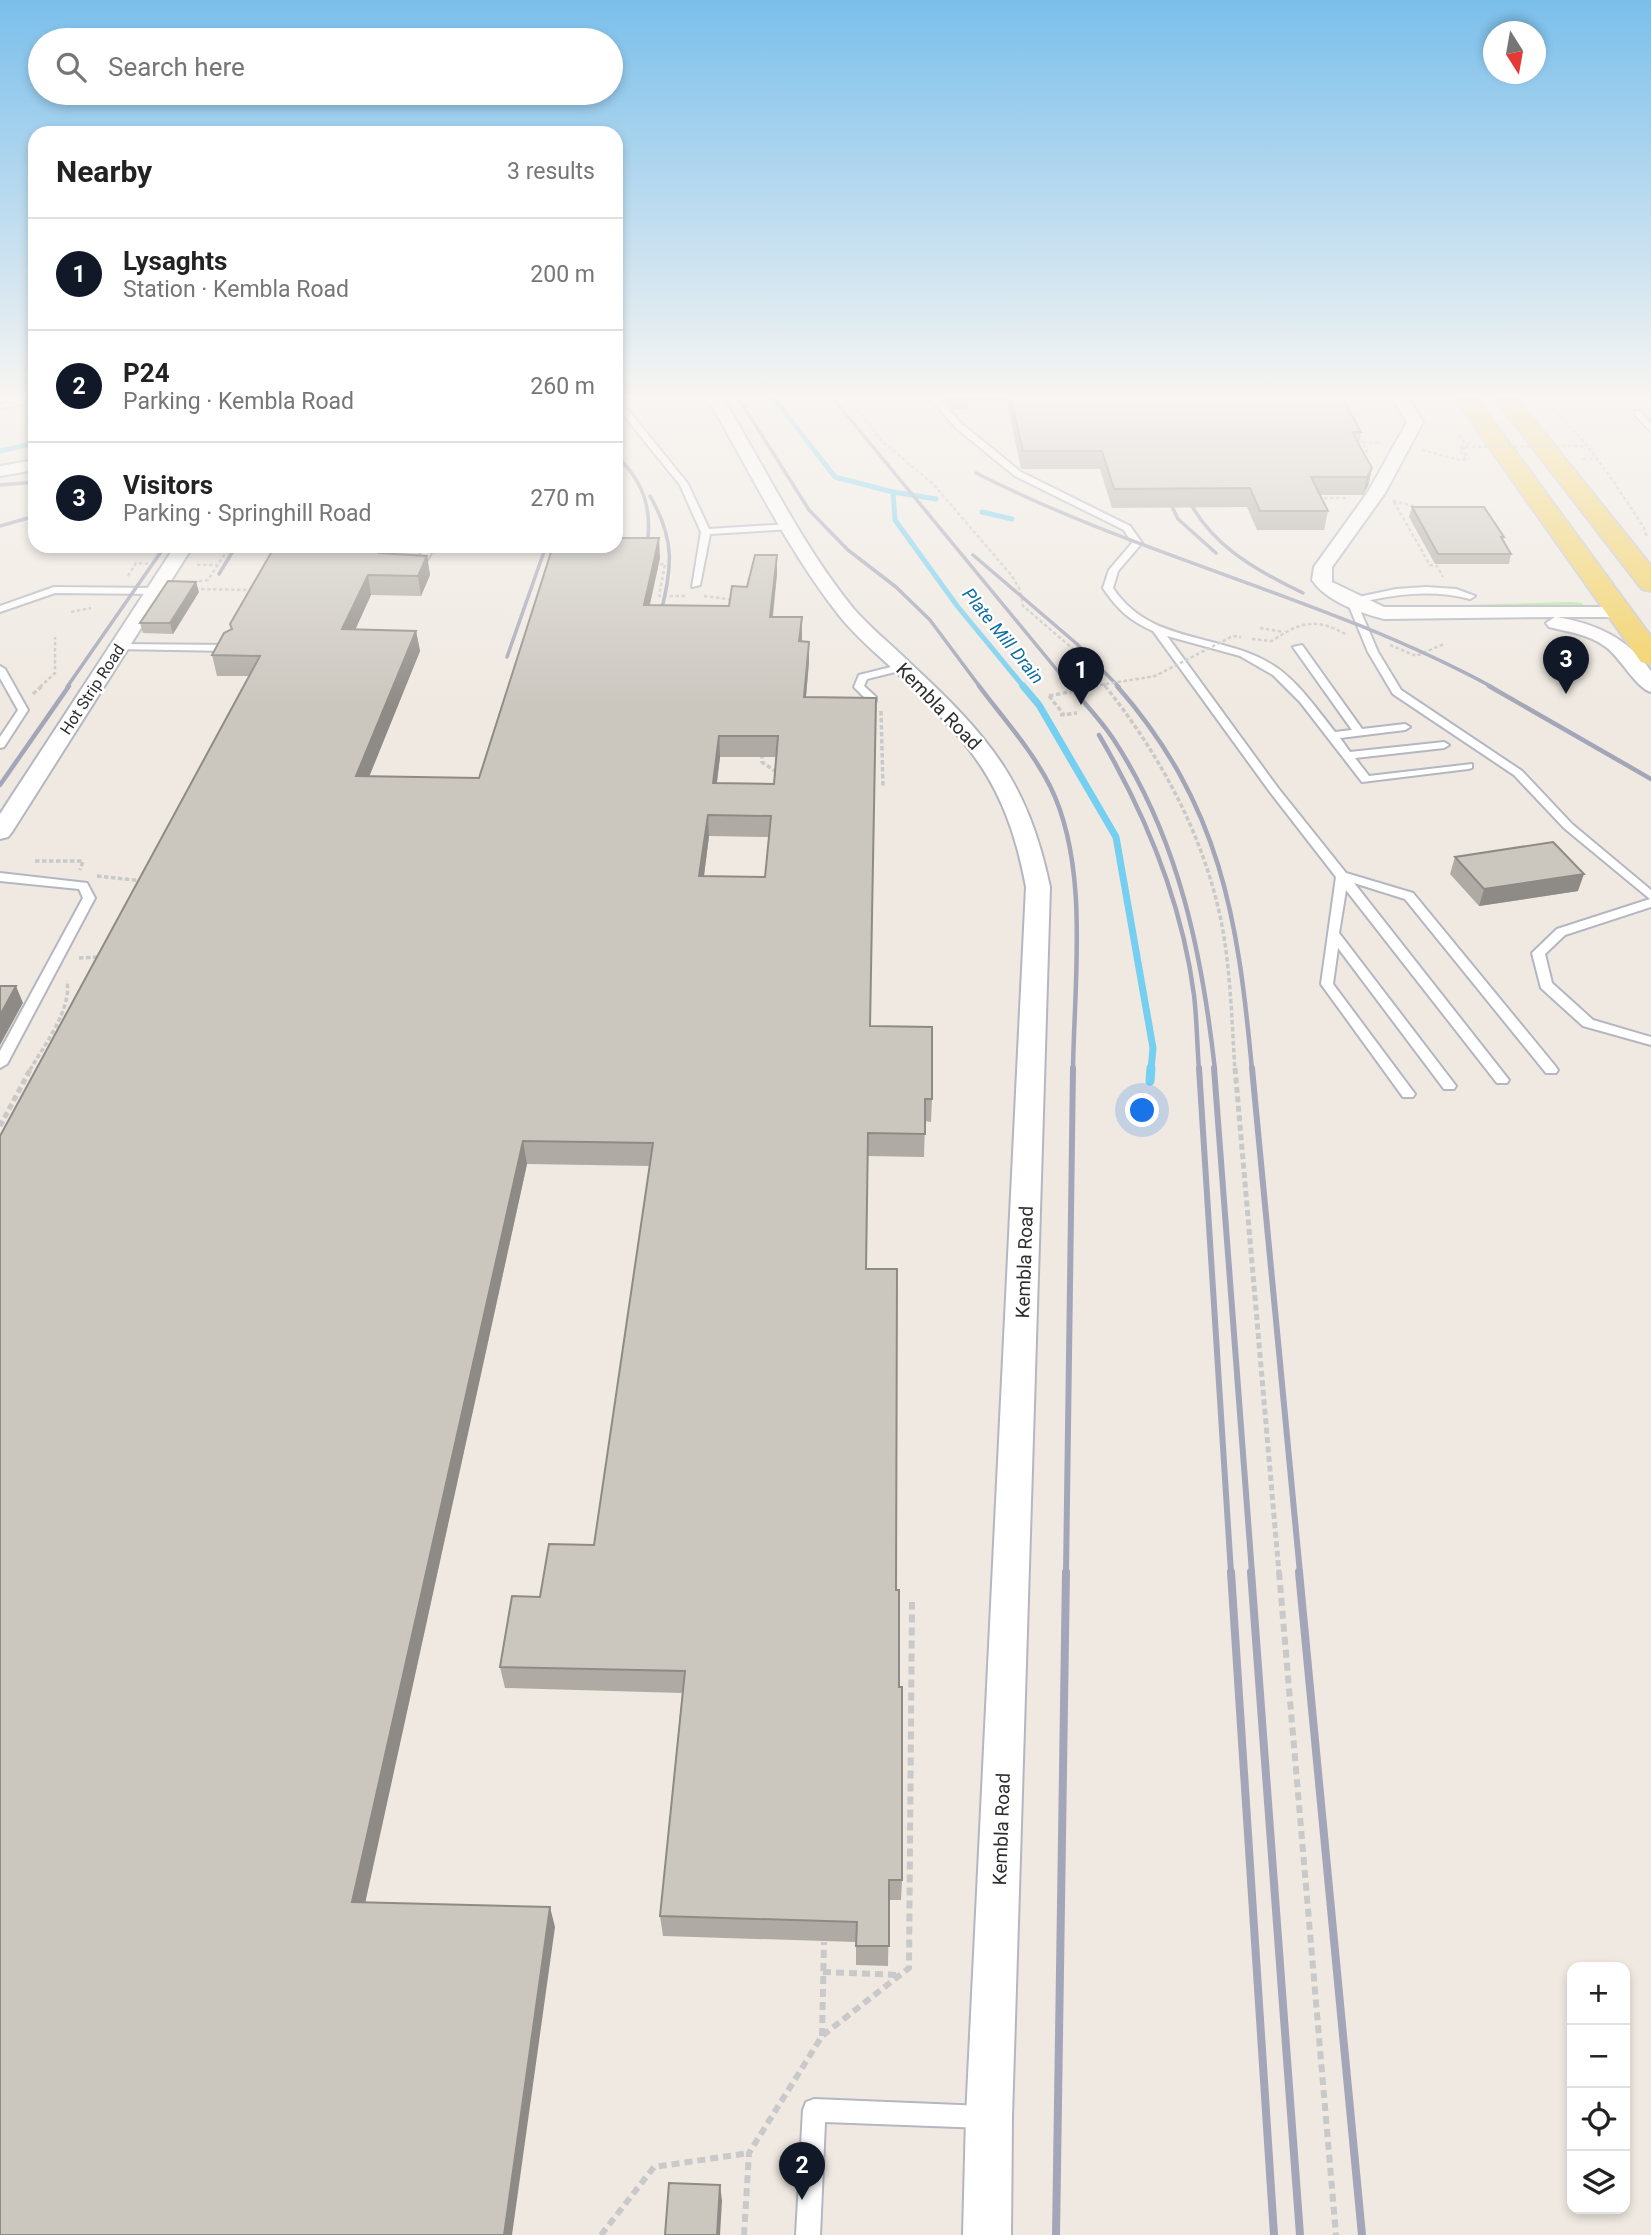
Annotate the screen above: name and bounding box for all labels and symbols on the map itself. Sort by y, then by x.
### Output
north arrow [1483,21,1546,84]
water label: Plate Mill Drain [958,584,1048,688]
pin: 3 [1543,636,1589,694]
street label: Hot Strip Road [56,641,129,738]
pin: 1 [1058,647,1104,705]
street label: Kembla Road [891,658,986,755]
your location [1125,1093,1159,1127]
street label: Kembla Road [1011,1205,1038,1319]
street label: Kembla Road [988,1772,1015,1886]
pin: 2 [779,2142,825,2200]

